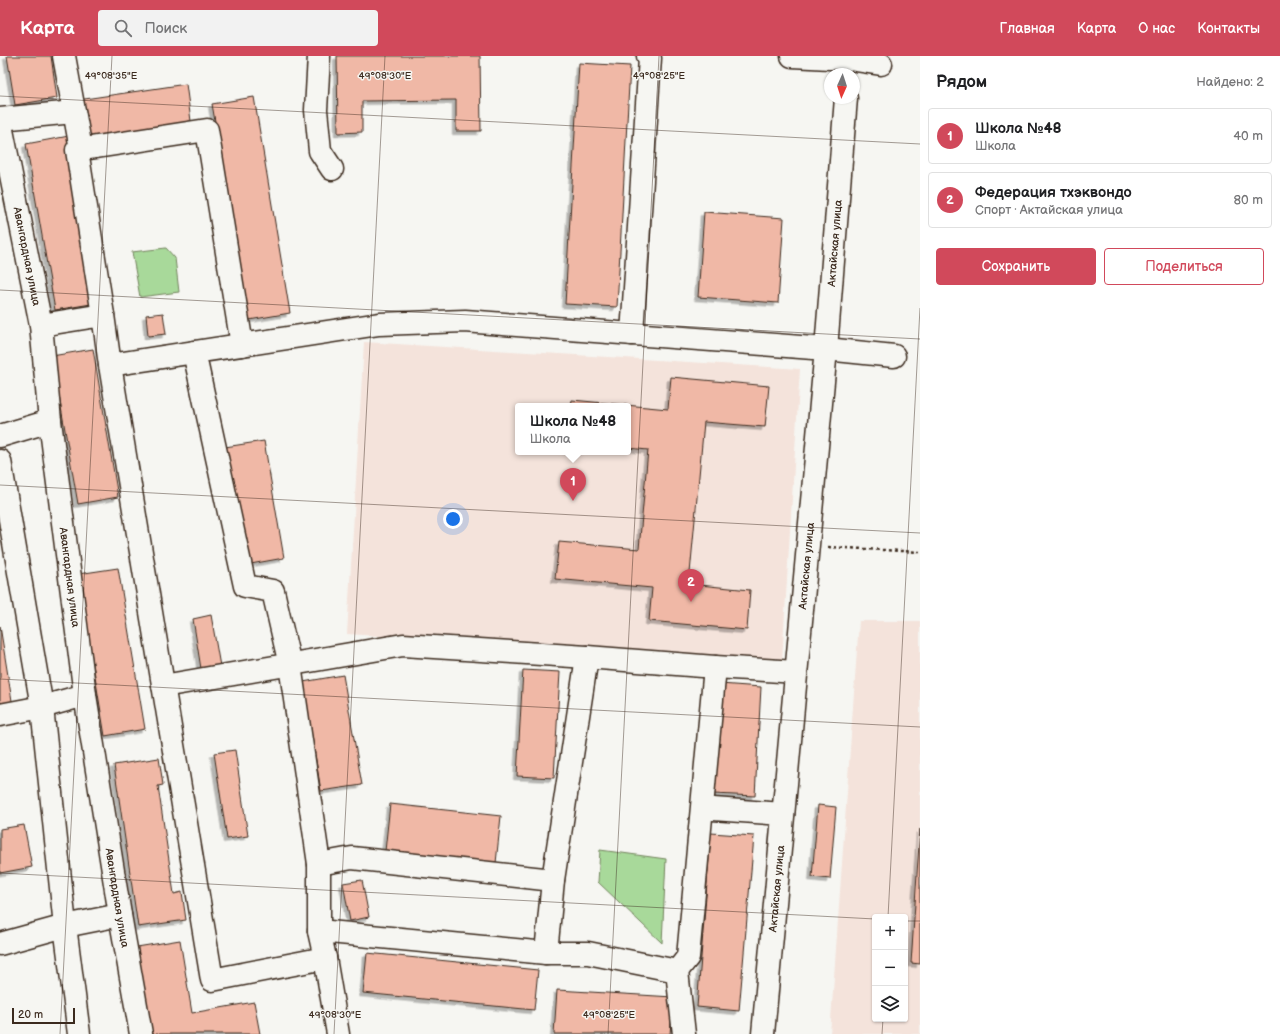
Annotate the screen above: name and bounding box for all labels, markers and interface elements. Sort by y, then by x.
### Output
search box [98,10,378,46]
text: Карта [20,17,74,40]
icon: search [112,17,134,39]
text: Поиск [144,19,187,38]
text: Главная [1000,20,1055,37]
text: Карта [1077,20,1116,37]
text: О нас [1138,20,1175,37]
text: Контакты [1197,20,1260,37]
north arrow [824,68,860,104]
text: 49°08'35"E [85,70,138,82]
text: 49°08'30"E [359,70,412,82]
text: 49°08'25"E [633,70,686,82]
text: Рядом [936,72,987,92]
text: Найдено: 2 [1196,74,1264,90]
text: Школа №48 [975,119,1062,138]
text: 1 [947,128,953,144]
text: 40 m [1233,128,1263,144]
text: Школа [975,138,1016,154]
text: Федерация тхэквондо [975,183,1132,202]
text: 2 [946,192,954,208]
text: 80 m [1234,192,1263,208]
street label: Актайская улица [825,199,845,288]
text: Спорт · Актайская улица [975,202,1123,218]
street label: Авангардная улица [10,205,43,307]
button: Сохранить [936,248,1096,285]
button: Поделиться [1104,248,1264,285]
popup [515,403,631,455]
text: Школа №48 [530,412,616,431]
text: Школа [530,431,571,447]
pin: 1 [560,468,586,501]
your location [443,509,463,529]
street label: Актайская улица [796,521,817,611]
street label: Авангардная улица [57,526,82,629]
pin: 2 [678,569,704,602]
street label: Актайская улица [766,844,787,934]
street label: Авангардная улица [102,846,132,949]
map controls [872,914,908,1022]
button: + [872,914,908,950]
button: − [872,950,908,986]
button: layers [872,986,908,1022]
scale bar [12,1006,75,1025]
text: 20 m [18,1008,43,1021]
text: 49°08'30"E [309,1009,362,1021]
text: 49°08'25"E [583,1009,636,1021]

